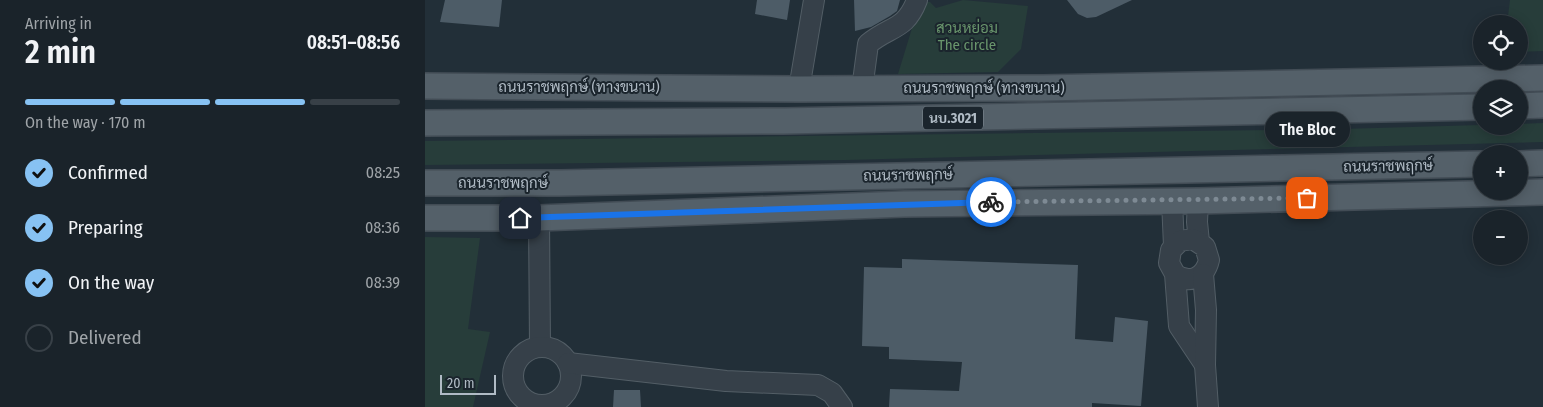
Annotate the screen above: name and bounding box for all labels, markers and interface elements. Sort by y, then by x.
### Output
text: Arriving in [25,14,92,33]
map controls [1473,15,1528,265]
button: locate [1473,15,1528,70]
park label: สวนหย่อม The circle [936,18,998,54]
text: 08:51–08:56 [307,31,400,54]
text: 2 min [25,33,96,71]
street label: ถนนราชพฤกษ์ (ทางขนาน) [498,77,660,96]
street label: ถนนราชพฤกษ์ (ทางขนาน) [903,78,1065,97]
button: layers [1473,80,1528,135]
road number: นบ.3021 [923,106,983,130]
text: On the way · 170 m [25,113,145,132]
callout: The Bloc [1265,113,1349,148]
text: The Bloc [1279,120,1336,139]
button: + [1473,145,1528,200]
street label: ถนนราชพฤกษ์ [1343,155,1434,176]
icon: check [25,159,53,187]
text: Confirmed [68,161,148,184]
text: 08:25 [366,163,400,182]
street label: ถนนราชพฤกษ์ [863,164,954,185]
street label: ถนนราชพฤกษ์ [458,173,549,192]
courier [966,177,1016,227]
pin [1286,177,1328,219]
icon: bag [1293,184,1321,212]
icon: bike [977,188,1005,216]
pin [499,197,541,239]
icon: home [506,204,534,232]
button: − [1473,210,1528,265]
icon: check [25,214,53,242]
text: Preparing [68,216,143,239]
text: 08:36 [365,218,400,237]
icon: check [25,269,53,297]
text: On the way [68,271,154,294]
text: 08:39 [365,273,400,292]
text: Delivered [68,326,142,349]
scale bar [440,372,496,395]
text: 20 m [447,375,475,392]

